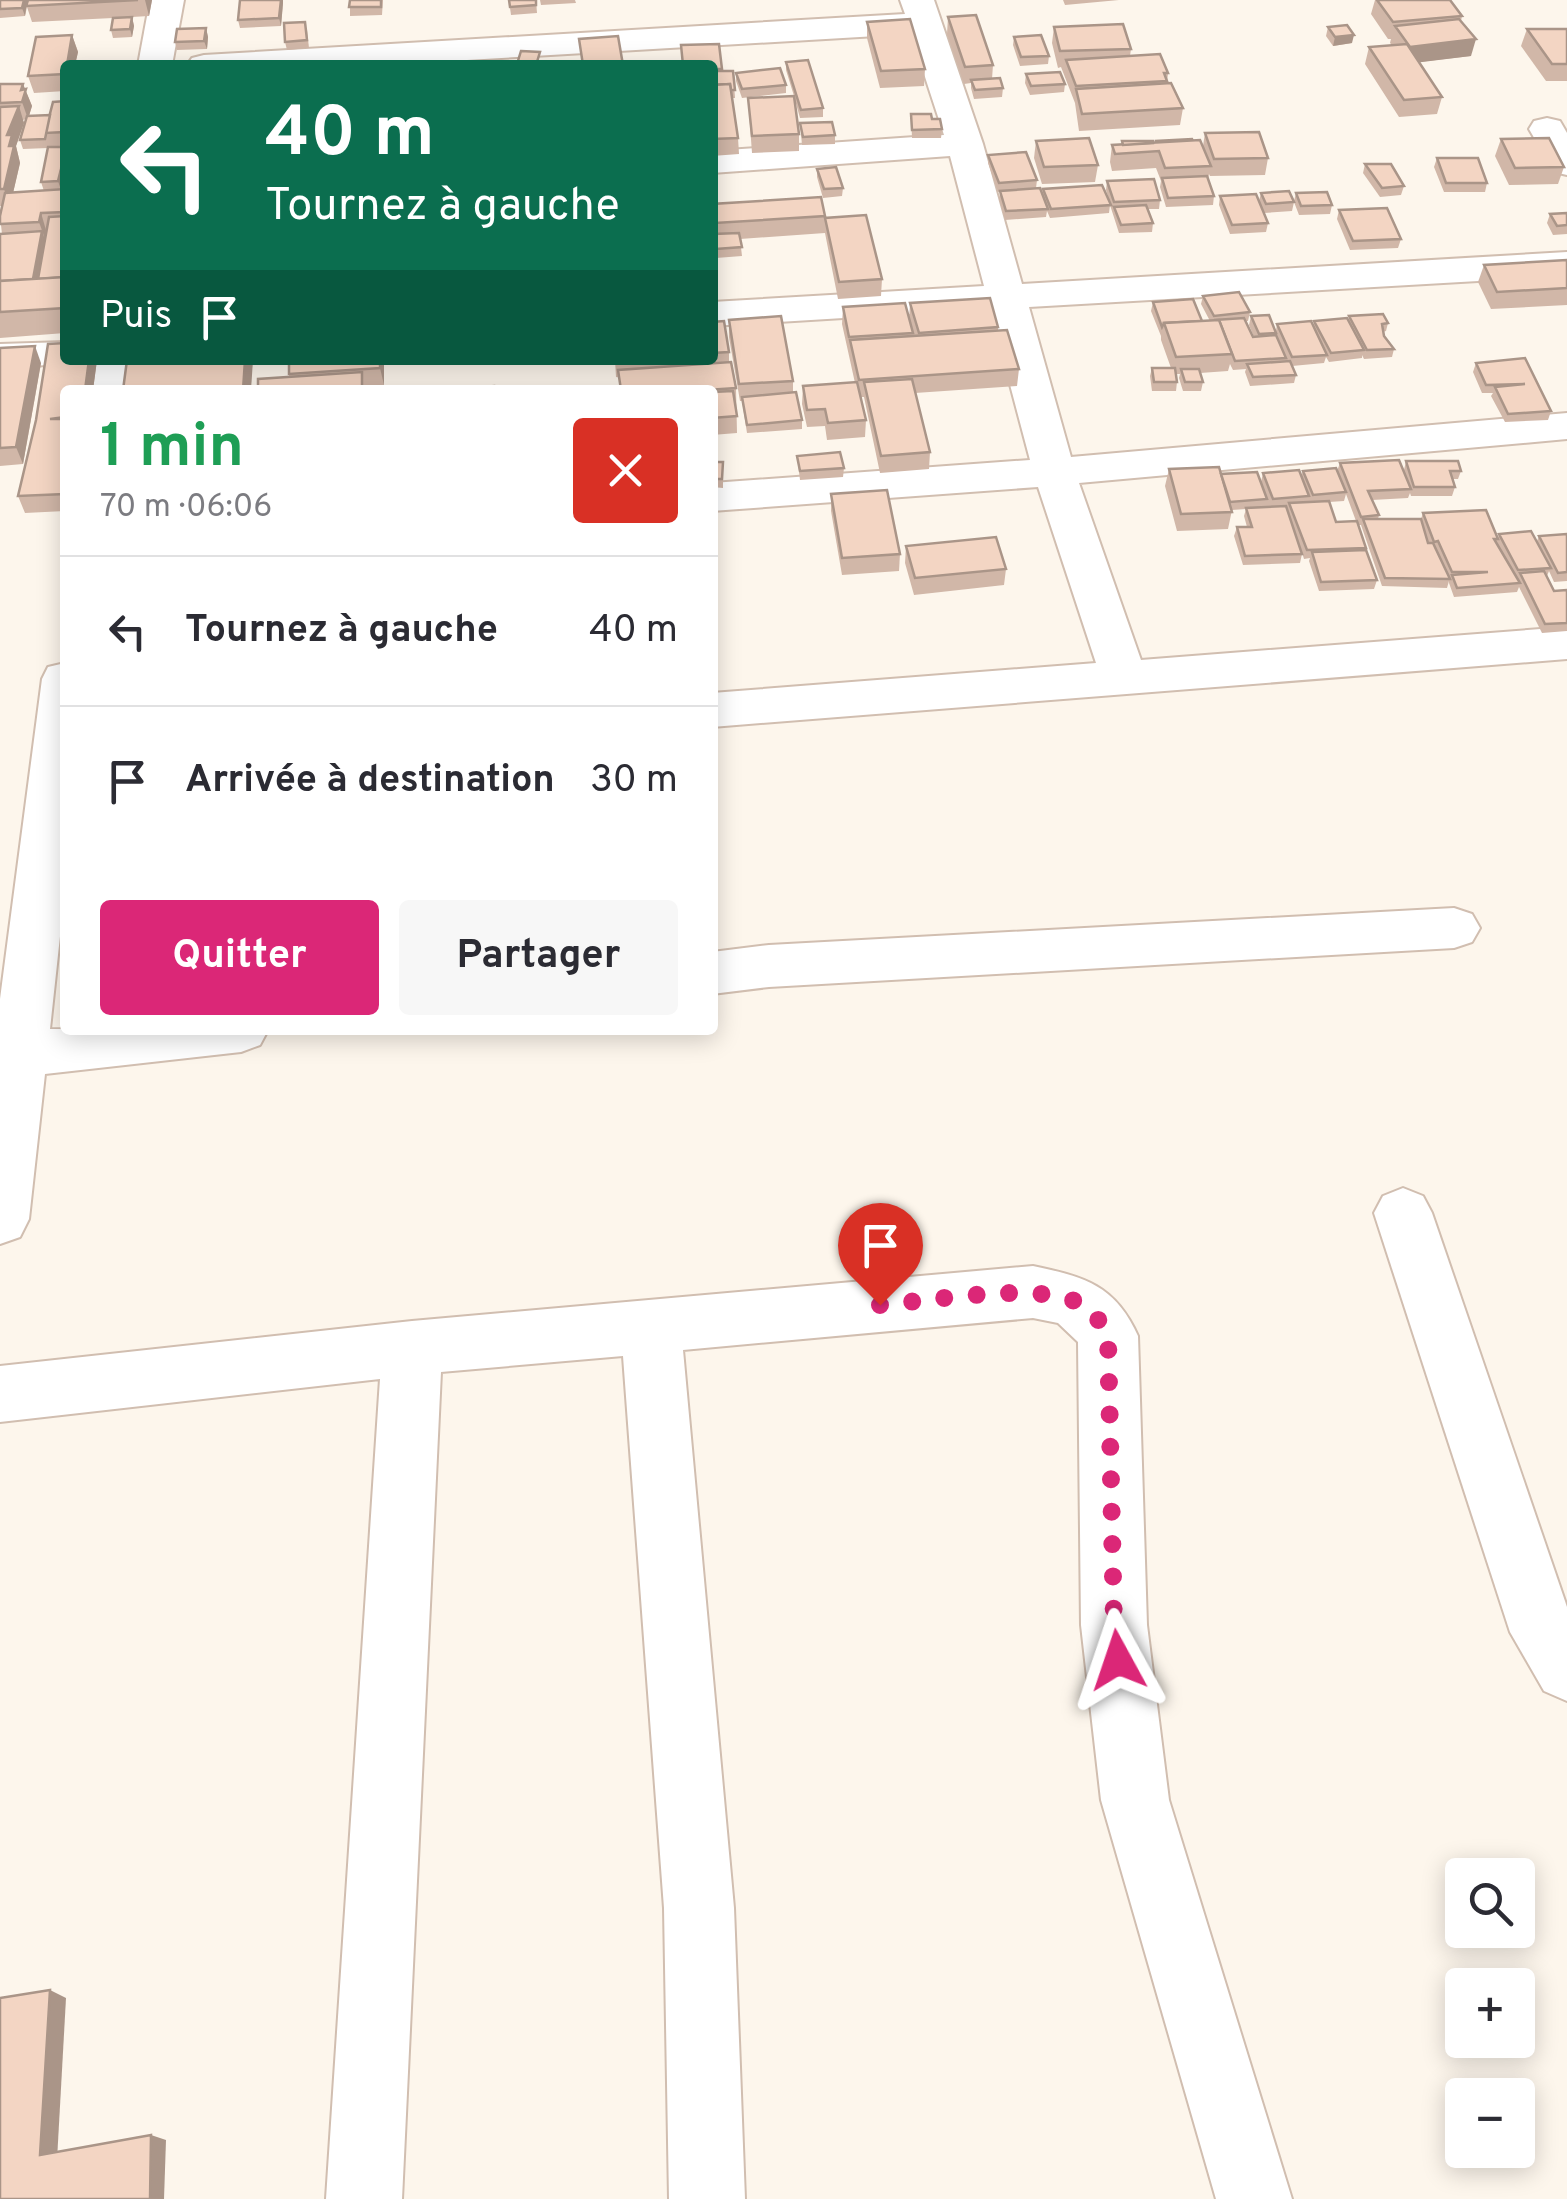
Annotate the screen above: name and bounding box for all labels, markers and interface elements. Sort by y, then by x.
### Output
text: 40 m [265,92,435,181]
icon: left [100,100,230,230]
text: Tournez à gauche [265,179,620,236]
icon: arrive [192,290,247,345]
text: Puis [100,293,172,342]
text: 1 min [100,412,244,488]
button: close [573,418,678,523]
text: 70 m · 06:06 [100,488,272,528]
icon: left [100,604,155,659]
text: Tournez à gauche [185,607,498,656]
text: 40 m [589,607,678,656]
icon: arrive [100,754,155,809]
text: Arrivée à destination [185,757,555,806]
text: 30 m [590,757,678,806]
button: Quitter [100,900,379,1015]
button: Partager [399,900,678,1015]
pin [838,1203,923,1306]
icon: arrive [853,1218,908,1273]
position arrow [1066,1608,1170,1712]
map controls [1445,1858,1535,2168]
button: search [1445,1858,1535,1948]
button: + [1445,1968,1535,2058]
button: − [1445,2078,1535,2168]

